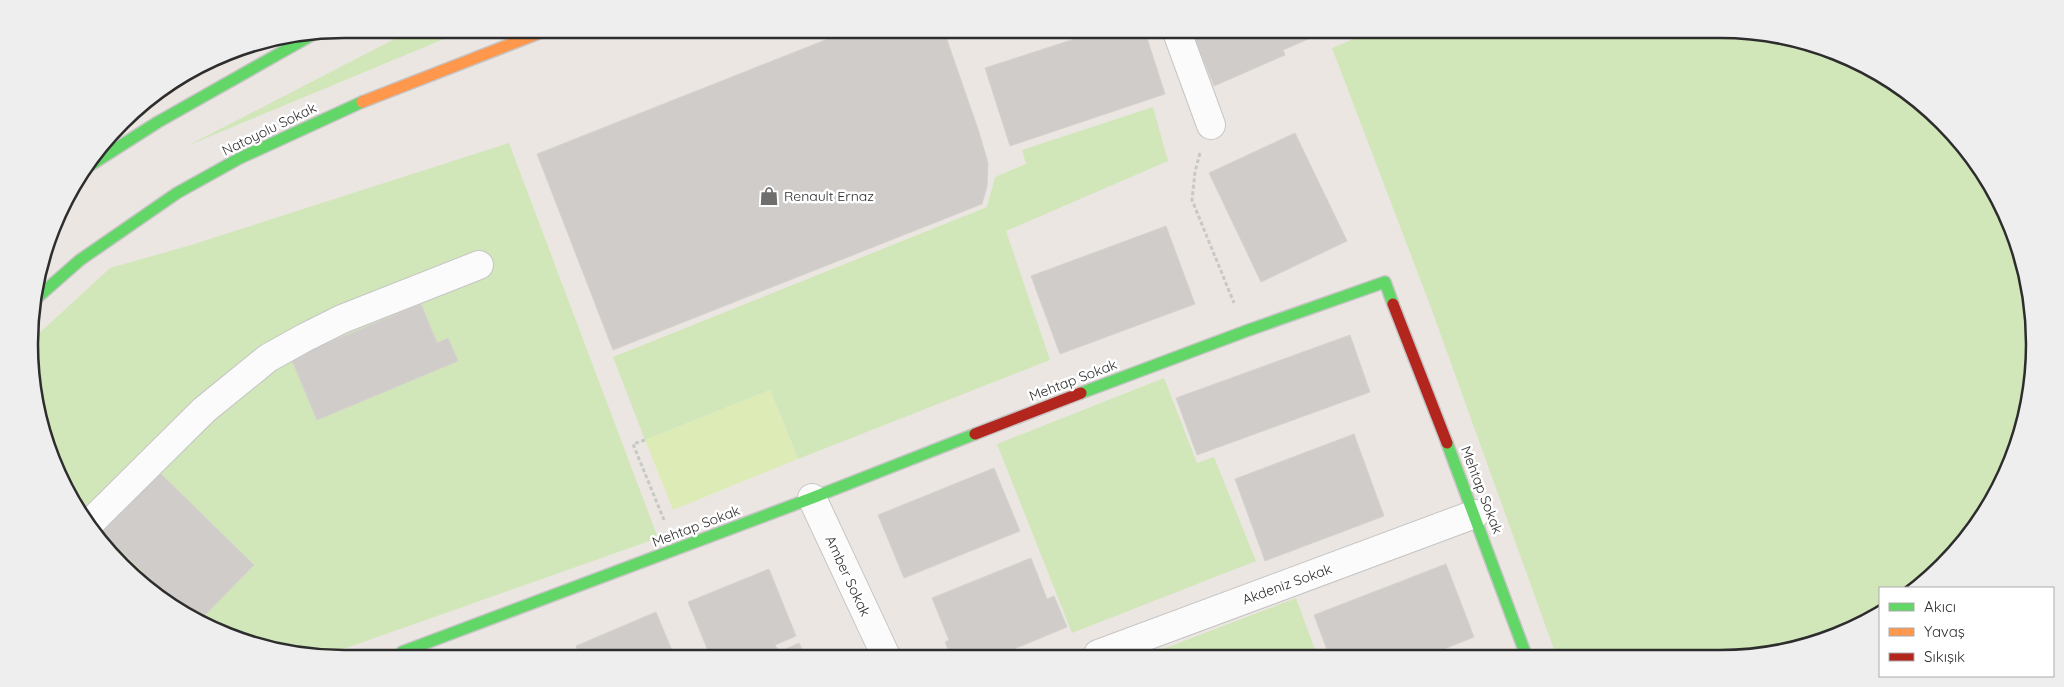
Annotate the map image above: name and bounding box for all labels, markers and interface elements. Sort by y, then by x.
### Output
street label: Natoyolu Sokak [219,98,319,160]
shop icon: Renault Ernaz [758,185,780,207]
place label: Renault Ernaz [784,187,874,205]
street label: Mehtap Sokak [1026,355,1120,405]
street label: Mehtap Sokak [1457,443,1507,537]
street label: Mehtap Sokak [649,501,743,551]
street label: Amber Sokak [821,533,875,619]
street label: Akdeniz Sokak [1240,559,1334,609]
legend [1879,587,2054,677]
text: Akıcı [1924,597,1956,616]
text: Yavaş [1924,622,1965,641]
text: Sıkışık [1924,647,1965,666]

